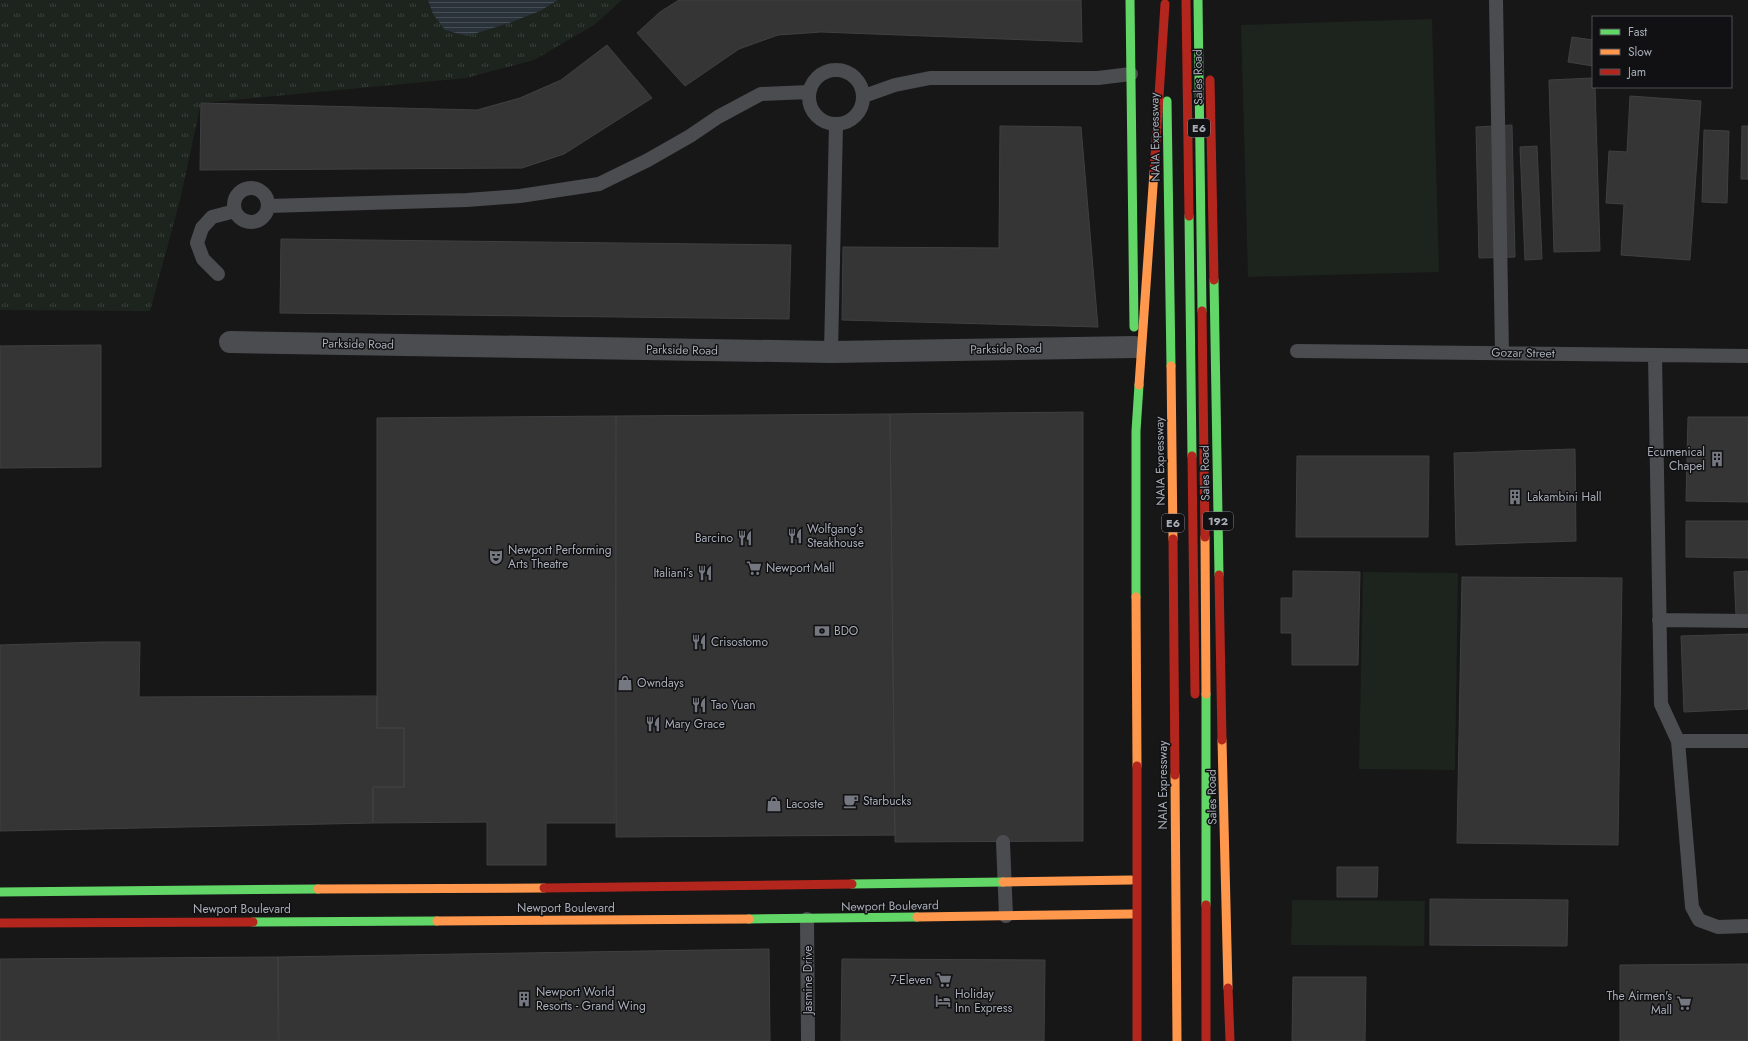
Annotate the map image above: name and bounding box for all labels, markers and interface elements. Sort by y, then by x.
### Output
legend [1592,16,1732,88]
text: Fast [1628,23,1647,41]
text: Slow [1628,43,1653,61]
street label: Sales Road [1189,49,1207,105]
text: Jam [1626,63,1646,81]
street label: NAIA Expressway [1145,92,1165,182]
road number: E6 [1188,119,1210,137]
street label: Parkside Road [322,334,394,354]
street label: Parkside Road [970,339,1042,359]
street label: Parkside Road [646,340,718,360]
street label: Gozar Street [1491,343,1555,363]
street label: NAIA Expressway [1150,416,1170,506]
place label: Ecumenical Chapel [1647,443,1705,475]
street label: Sales Road [1196,445,1214,501]
building icon: Ecumenical Chapel [1708,450,1726,468]
building icon: Lakambini Hall [1506,488,1524,506]
place label: Lakambini Hall [1527,488,1601,506]
road number: 192 [1203,512,1233,530]
road number: E6 [1162,514,1184,532]
place label: Wolfgang’s Steakhouse [807,520,864,552]
restaurant icon: Wolfgang’s Steakhouse [786,527,804,545]
place label: Barcino [695,529,733,547]
restaurant icon: Barcino [736,529,754,547]
place label: Newport Performing Arts Theatre [508,541,612,573]
theatre icon: Newport Performing Arts Theatre [487,548,505,566]
supermarket icon: Newport Mall [745,559,763,577]
place label: Newport Mall [766,559,834,577]
place label: Italiani’s [653,564,693,582]
restaurant icon: Italiani’s [696,564,714,582]
bank icon: BDO [813,622,831,640]
place label: BDO [834,622,858,640]
restaurant icon: Crisostomo [690,633,708,651]
place label: Crisostomo [711,633,768,651]
shop icon: Owndays [616,674,634,692]
place label: Owndays [637,674,684,692]
restaurant icon: Tao Yuan [690,696,708,714]
place label: Tao Yuan [711,696,755,714]
restaurant icon: Mary Grace [644,715,662,733]
place label: Mary Grace [665,715,725,733]
street label: NAIA Expressway [1154,740,1172,830]
street label: Sales Road [1203,769,1221,825]
cafe icon: Starbucks [842,792,860,810]
place label: Starbucks [863,792,912,810]
shop icon: Lacoste [765,795,783,813]
place label: Lacoste [786,795,823,813]
street label: Newport Boulevard [841,896,939,916]
street label: Newport Boulevard [517,899,615,917]
street label: Newport Boulevard [193,900,291,918]
street label: Jasmine Drive [799,946,817,1016]
place label: 7-Eleven [890,971,932,989]
supermarket icon: 7-Eleven [935,971,953,989]
place label: Newport World Resorts - Grand Wing [536,983,646,1015]
place label: Holiday Inn Express [955,985,1013,1017]
place label: The Airmen's Mall [1607,987,1672,1019]
building icon: Newport World Resorts - Grand Wing [515,990,533,1008]
hotel icon: Holiday Inn Express [934,992,952,1010]
supermarket icon: The Airmen's Mall [1675,994,1693,1012]

